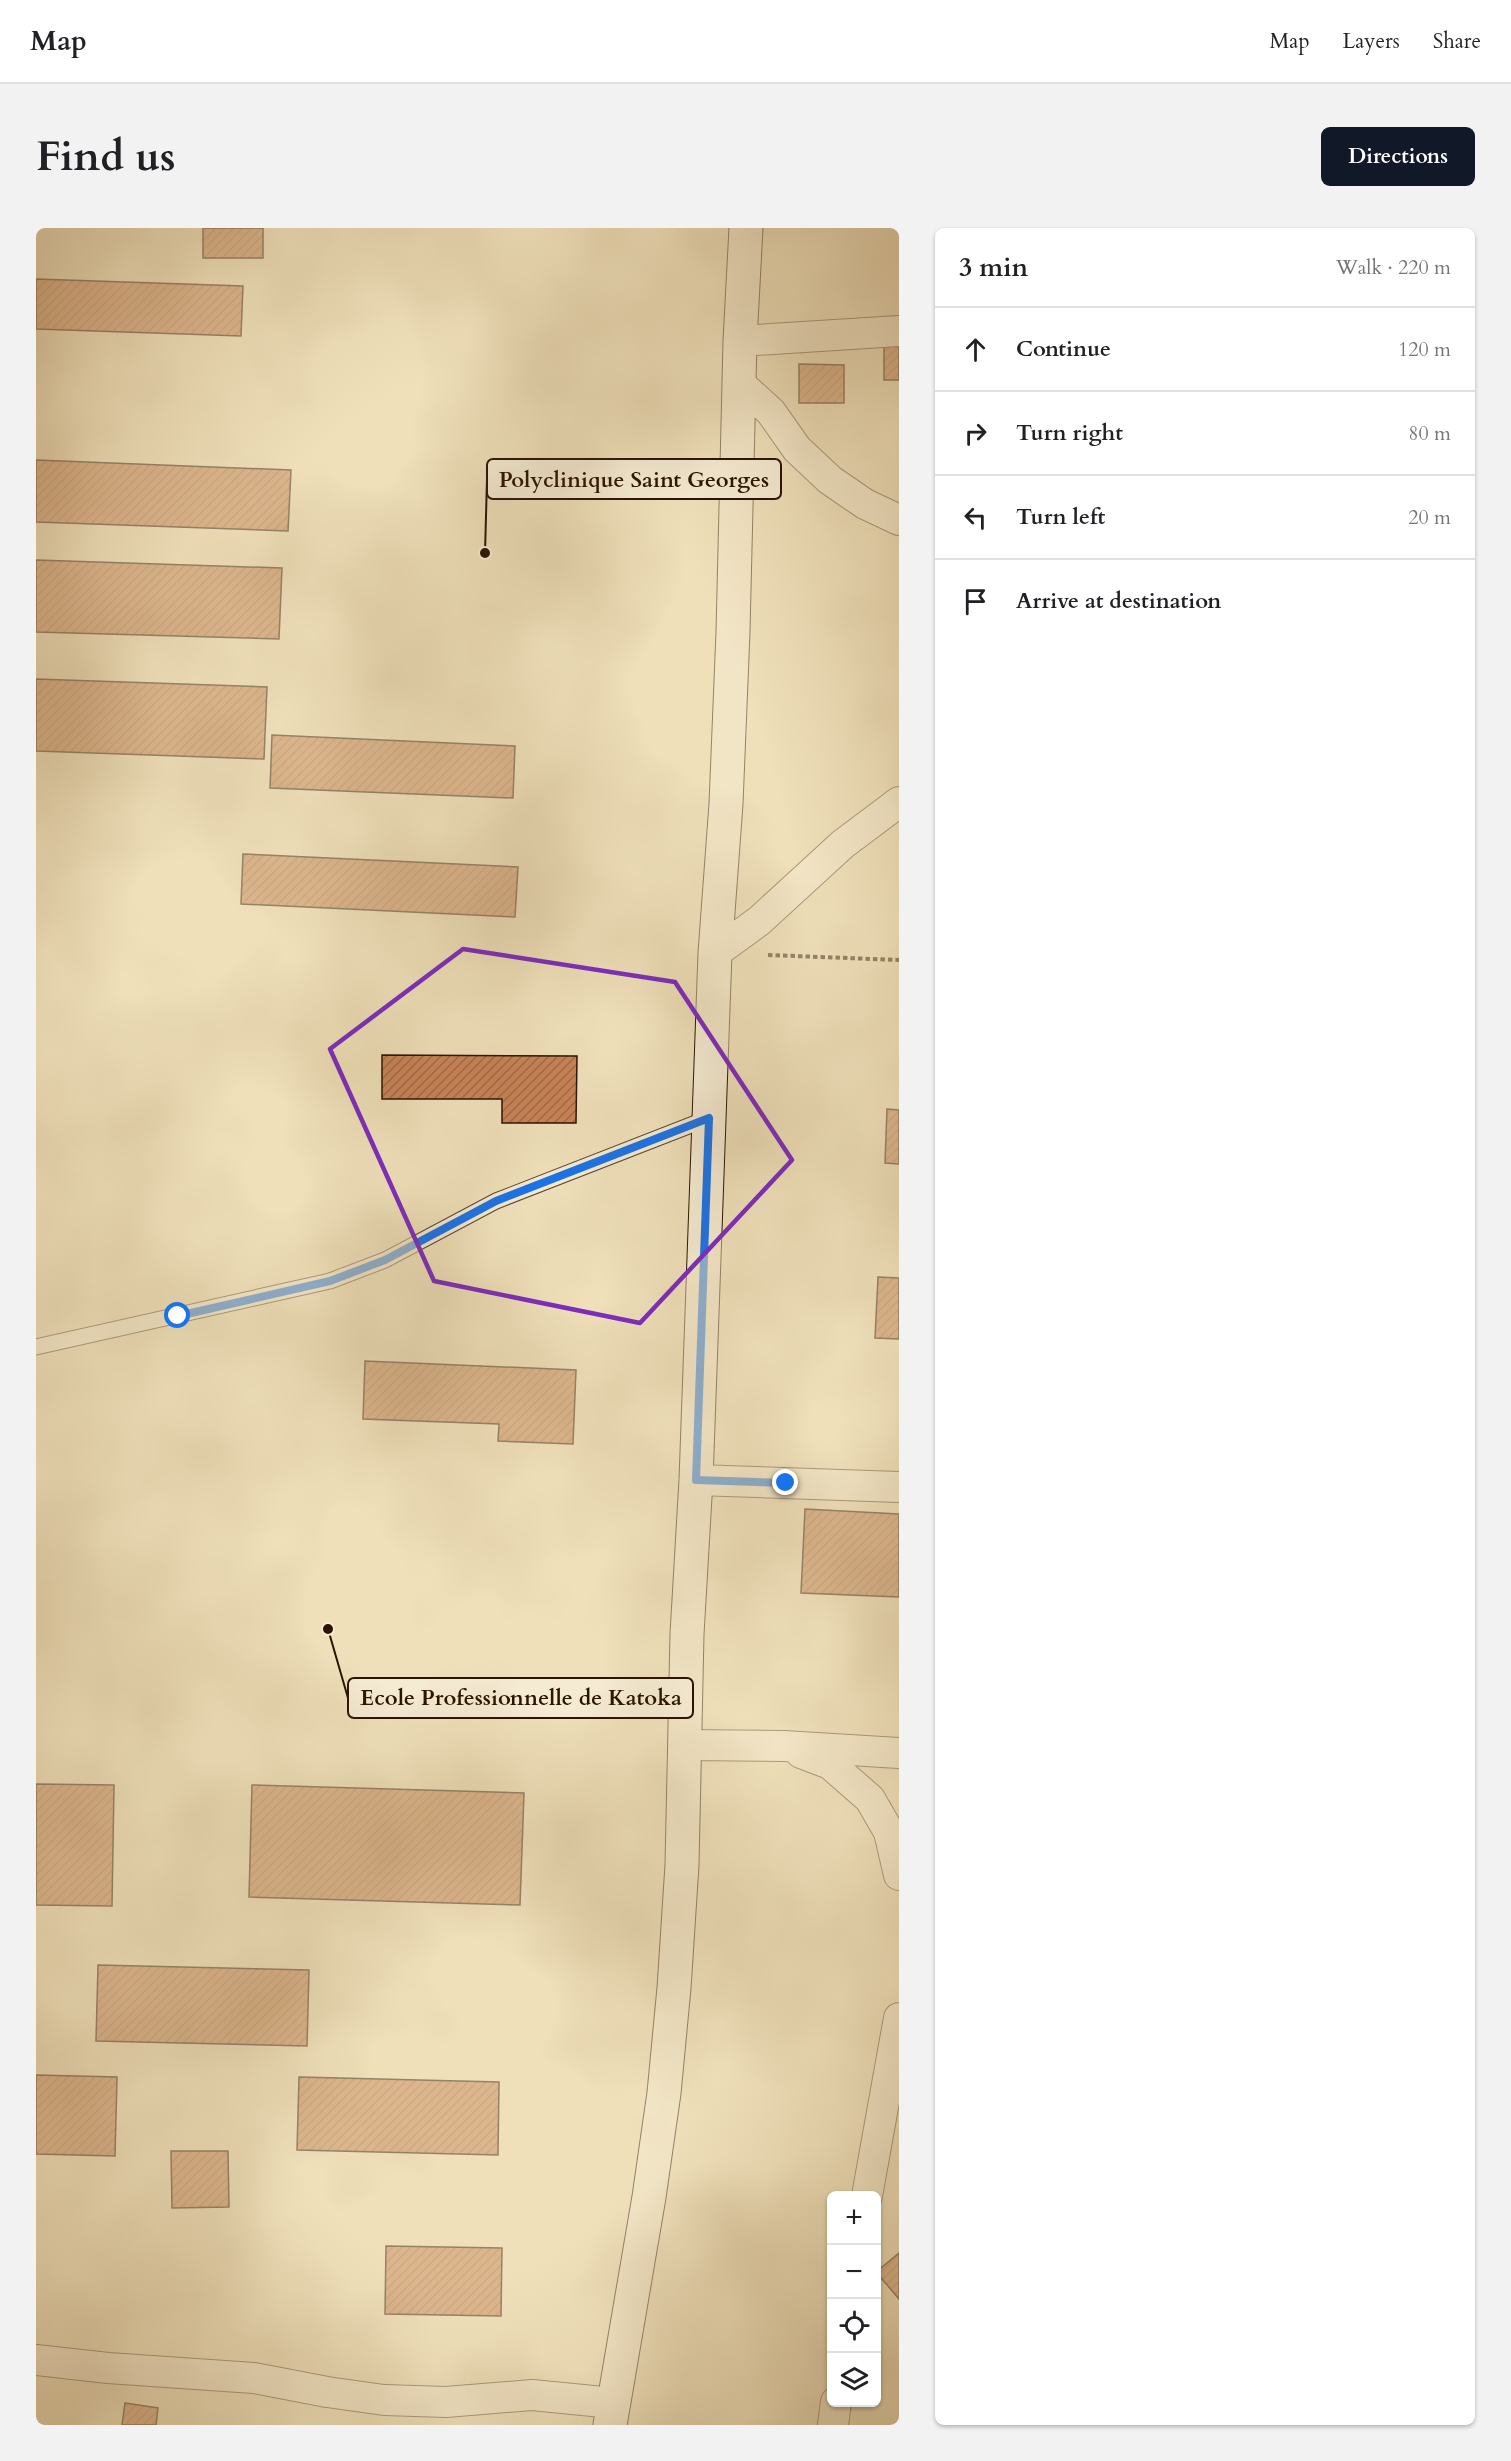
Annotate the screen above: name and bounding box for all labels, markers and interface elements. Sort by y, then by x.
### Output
text: Map [30,22,87,60]
text: Map [1270,27,1310,56]
text: Layers [1343,27,1400,56]
text: Share [1433,27,1481,56]
button: Directions [1321,127,1475,186]
text: Find us [36,128,176,185]
text: 3 min [959,250,1028,285]
text: Walk · 220 m [1336,254,1451,281]
icon: ahead [959,333,992,366]
text: Continue [1016,334,1111,364]
text: 120 m [1398,336,1451,363]
icon: right [959,417,992,450]
text: Turn right [1016,418,1123,448]
text: 80 m [1408,420,1451,447]
callout: Polyclinique Saint Georges [487,459,781,499]
text: Polyclinique Saint Georges [499,465,769,495]
icon: left [959,501,992,534]
text: Turn left [1016,502,1105,532]
text: 20 m [1408,504,1451,531]
icon: arrive [959,585,992,618]
text: Arrive at destination [1016,586,1221,616]
route start [164,1302,190,1328]
route end [772,1469,798,1495]
callout: Ecole Professionnelle de Katoka [348,1678,693,1718]
text: Ecole Professionnelle de Katoka [360,1683,682,1713]
map controls [827,2191,881,2407]
button: + [827,2191,881,2245]
button: − [827,2245,881,2299]
button: locate [827,2299,881,2353]
button: layers [827,2353,881,2407]

